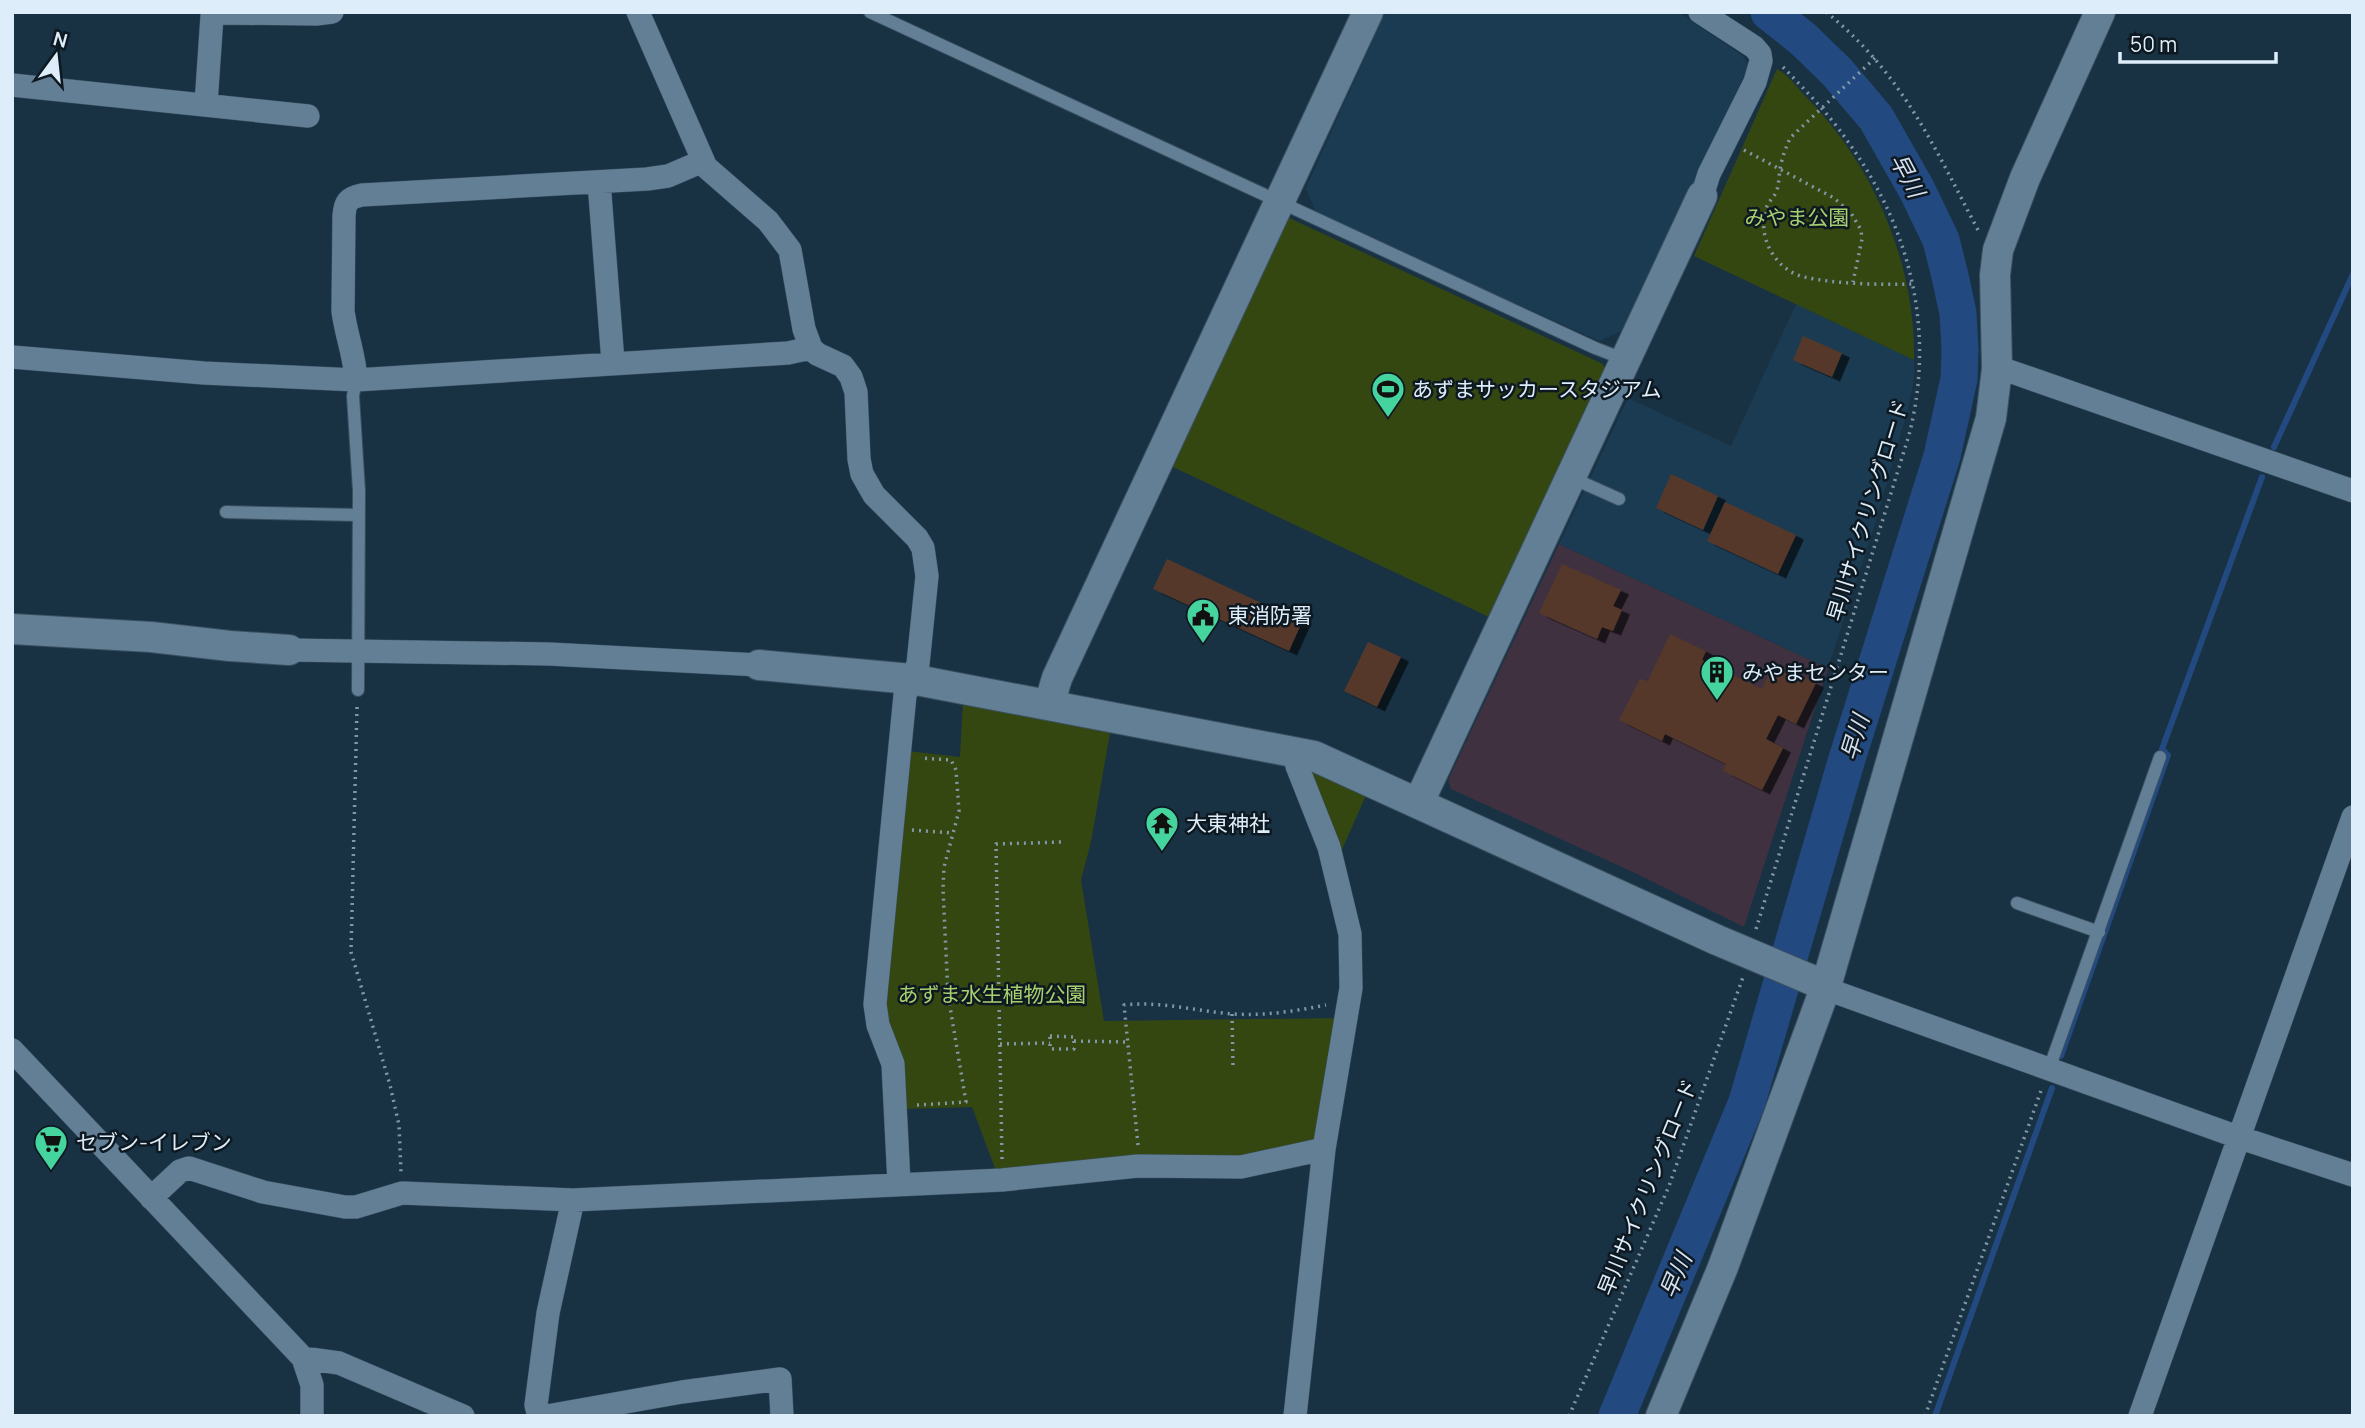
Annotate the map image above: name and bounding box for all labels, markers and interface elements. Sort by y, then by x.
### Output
north arrow [21,21,91,91]
scale bar [2120,21,2276,65]
text: N [50,25,70,54]
text: 50 m [2130,30,2177,58]
water label: 早川 [1883,147,1934,205]
park label: みやま公園 [1745,203,1850,231]
sports icon: あずまサッカースタジアム [1369,370,1407,419]
place label: あずまサッカースタジアム [1412,375,1661,403]
street label: 早川サイクリングロード [1820,396,1914,624]
public building icon: 東消防署 [1184,596,1222,645]
place label: 東消防署 [1228,601,1312,629]
building icon: みやまセンター [1698,653,1736,702]
place label: みやまセンター [1742,658,1889,686]
water label: 早川 [1832,707,1877,764]
temple icon: 大東神社 [1143,804,1181,853]
place label: 大東神社 [1186,809,1270,837]
park label: あずま水生植物公園 [898,980,1087,1008]
street label: 早川サイクリングロード [1592,1075,1702,1299]
supermarket icon: セブン-イレブン [32,1123,70,1172]
place label: セブン-イレブン [76,1128,232,1156]
water label: 早川 [1653,1248,1697,1302]

